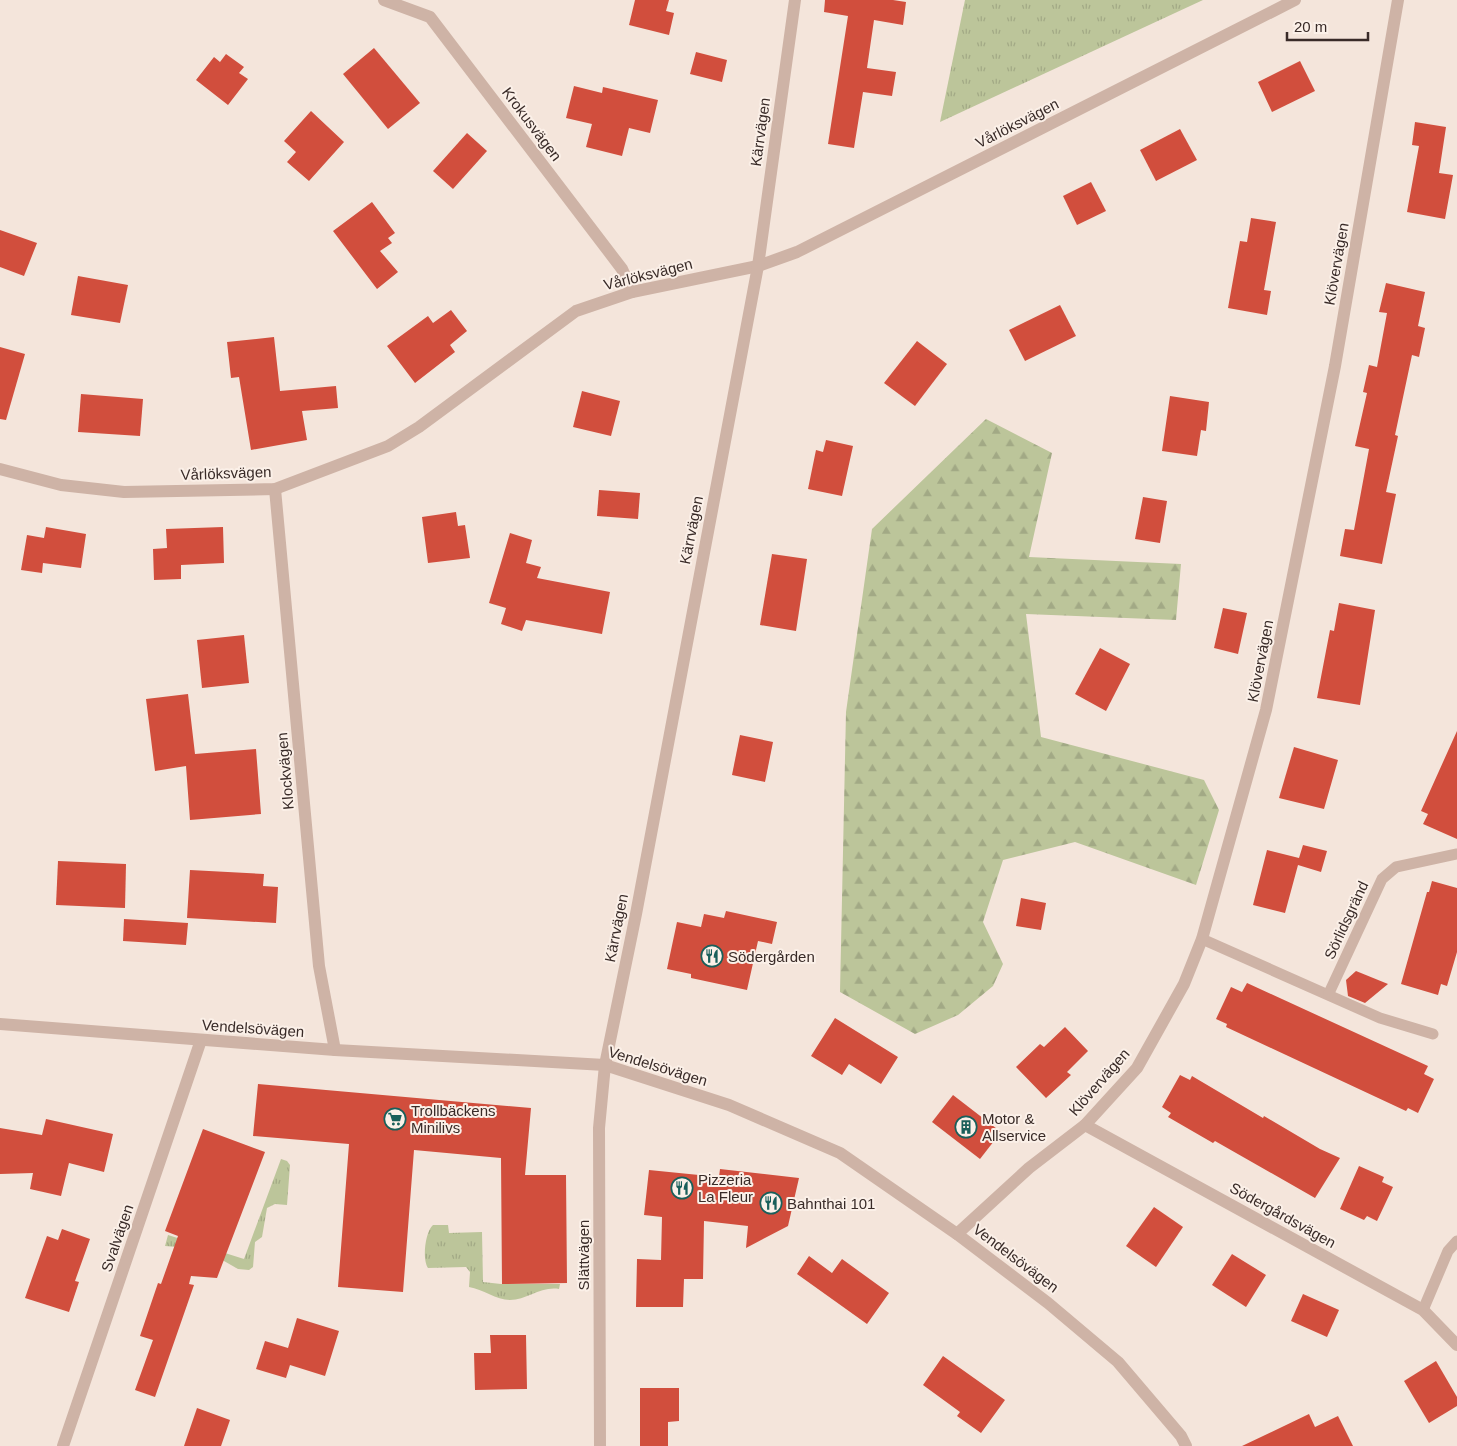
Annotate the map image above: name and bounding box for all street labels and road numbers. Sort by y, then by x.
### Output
street label: Krokusvägen [499,84,565,164]
street label: Vårlöksvägen [973,95,1061,151]
street label: Kärrvägen [747,97,773,167]
street label: Klövervägen [1320,221,1352,307]
street label: Vårlöksvägen [602,255,694,293]
street label: Vårlöksvägen [180,463,272,483]
street label: Kärrvägen [676,494,706,566]
street label: Klövervägen [1244,618,1276,704]
street label: Klockvägen [273,732,297,810]
street label: Sörlidsgränd [1321,878,1371,962]
street label: Kärrvägen [601,892,631,964]
street label: Vendelsövägen [201,1016,305,1040]
street label: Vendelsövägen [606,1043,710,1089]
street label: Klövervägen [1065,1045,1133,1119]
street label: Södergårdsvägen [1227,1179,1339,1251]
street label: Svalvägen [98,1202,136,1274]
street label: Slättvägen [575,1220,592,1290]
street label: Vendelsövägen [970,1220,1062,1296]

